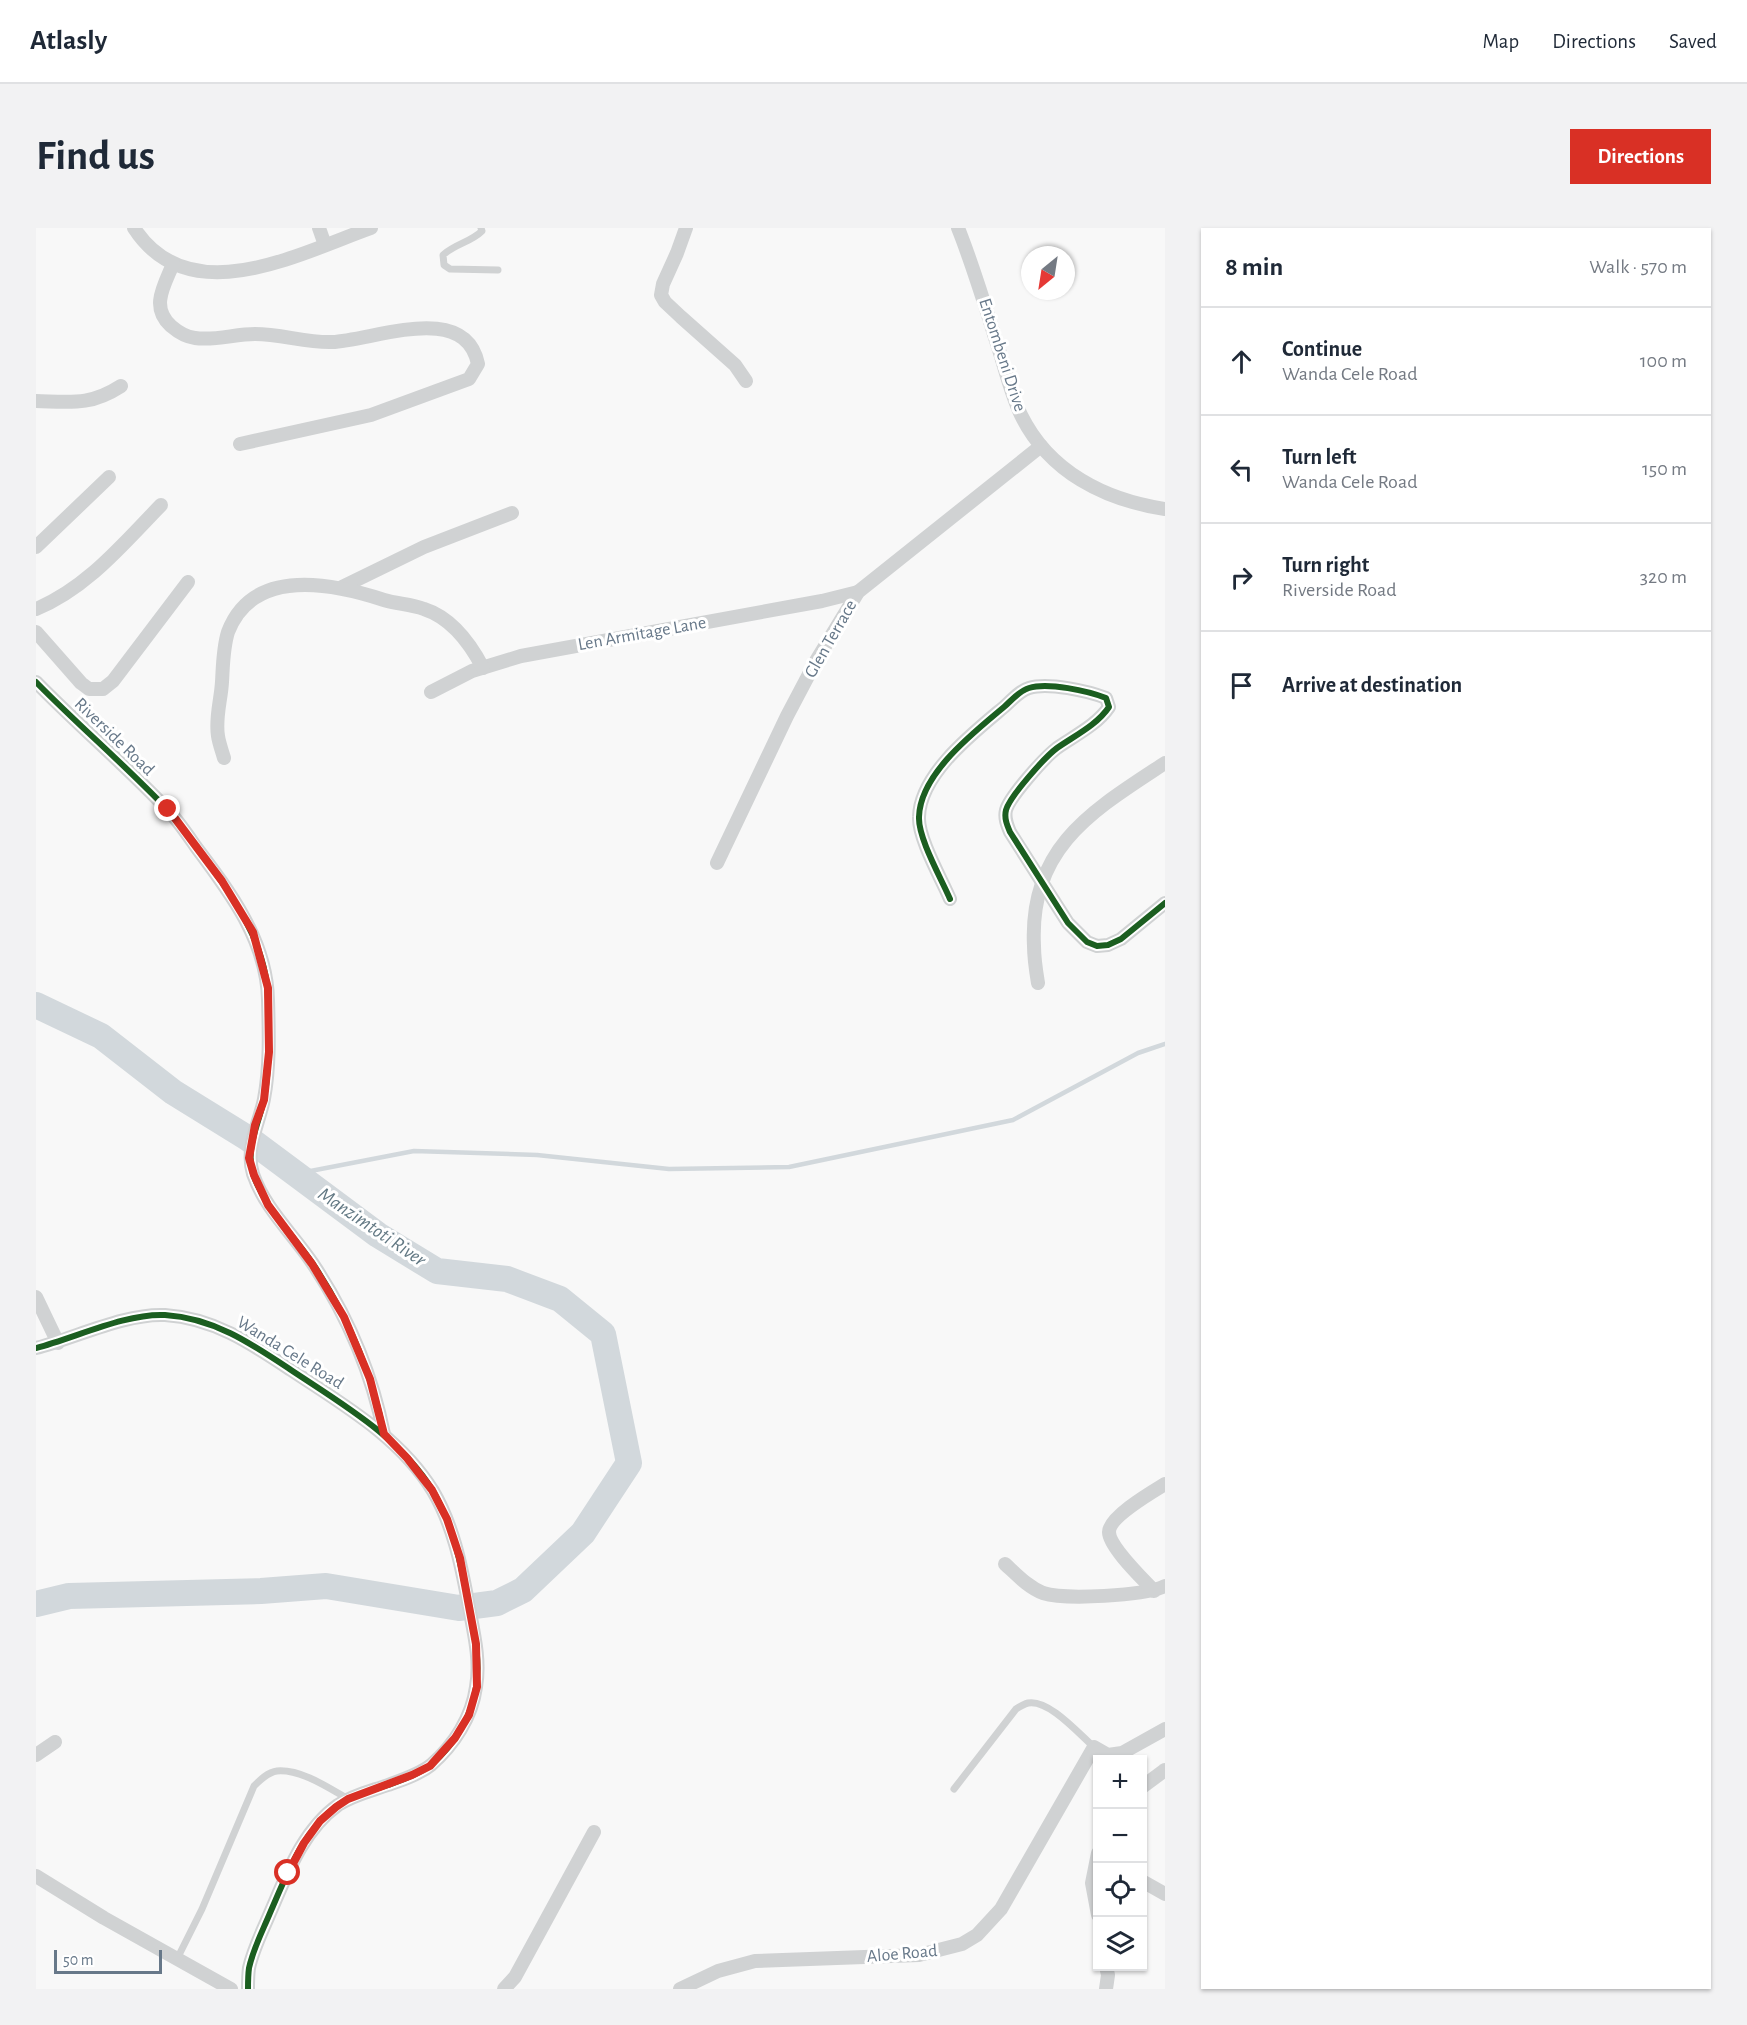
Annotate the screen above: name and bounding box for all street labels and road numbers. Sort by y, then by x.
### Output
street label: Entombeni Drive [975,296,1029,414]
street label: Glen Terrace [802,597,860,681]
street label: Len Armitage Lane [576,614,708,654]
street label: Riverside Road [71,695,157,779]
street label: Wanda Cele Road [234,1313,346,1393]
street label: Aloe Road [866,1942,938,1966]

